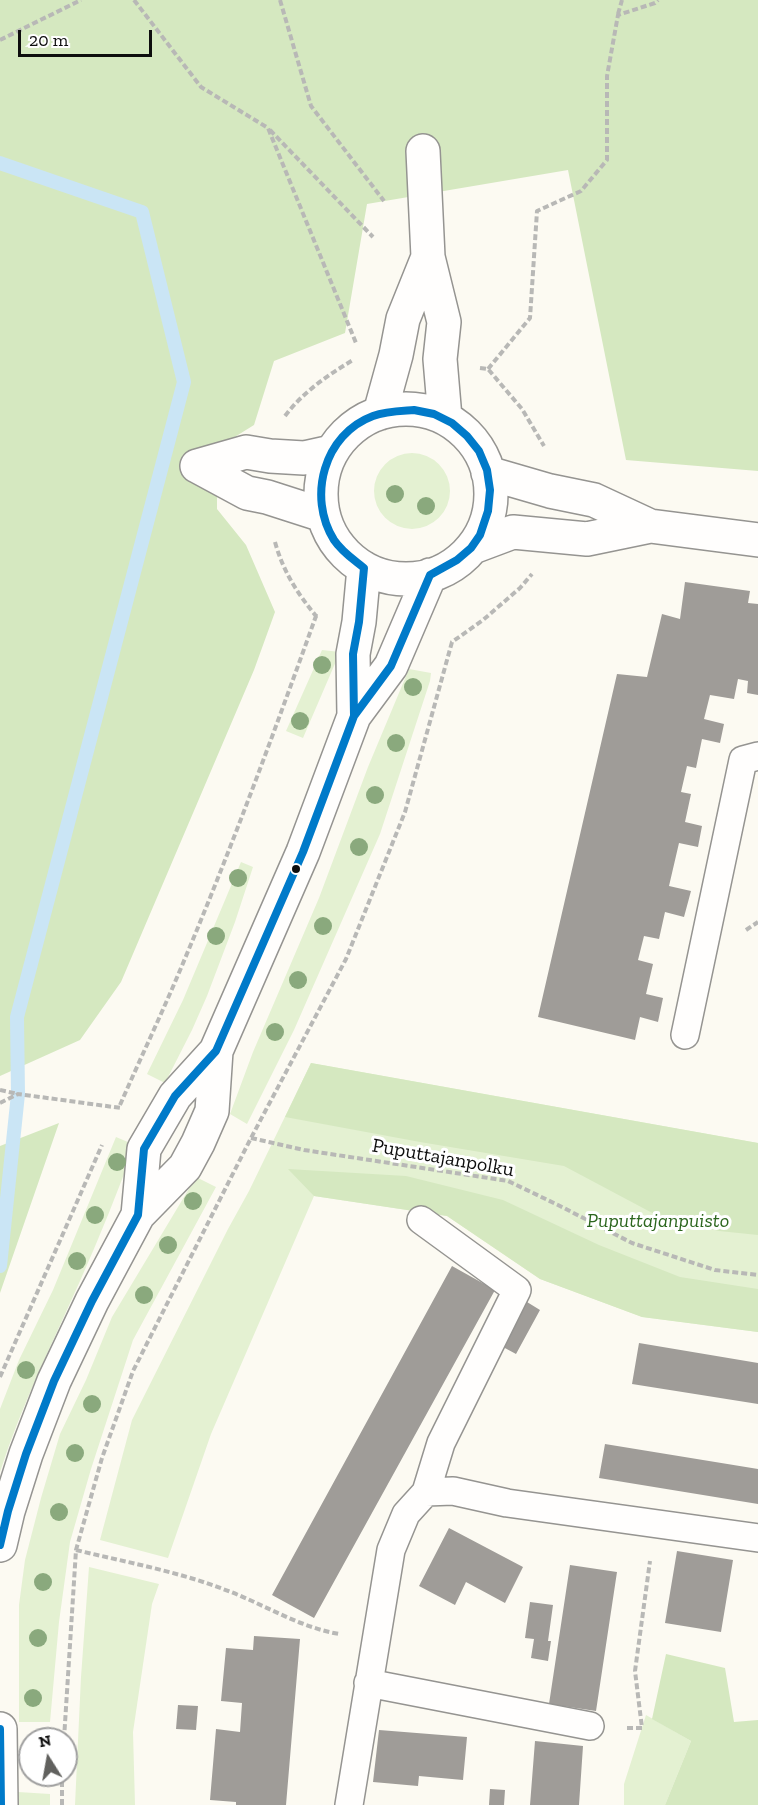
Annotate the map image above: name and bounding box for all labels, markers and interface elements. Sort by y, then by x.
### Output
scale bar [21,18,154,56]
text: 20 m [29,29,68,51]
unlabelled marker [290,863,302,875]
street label: Puputtajanpolku [370,1134,516,1182]
park label: Puputtajanpuisto [587,1209,729,1233]
north arrow [18,1727,78,1787]
text: N [37,1730,53,1751]

